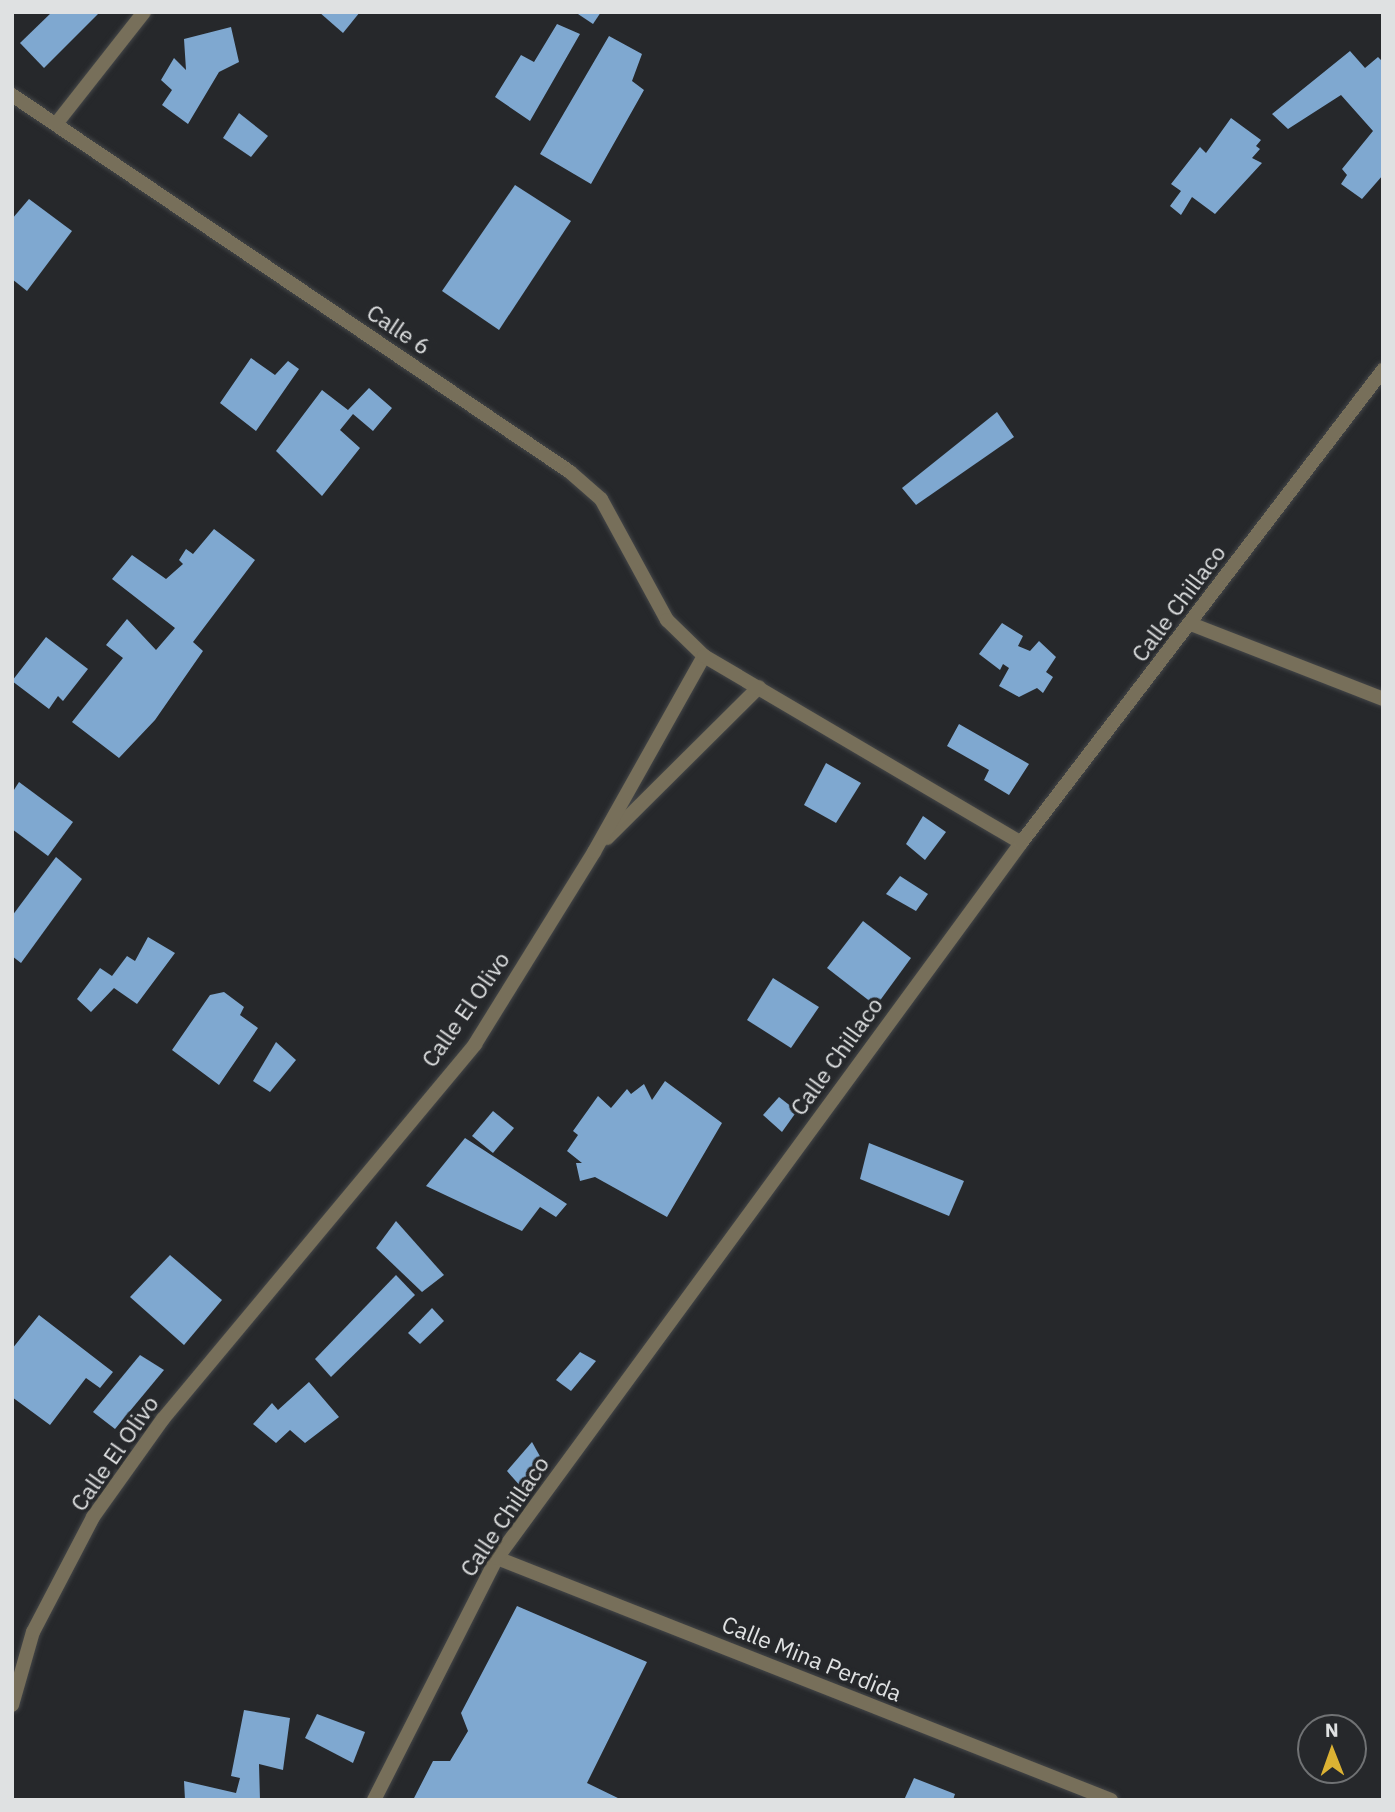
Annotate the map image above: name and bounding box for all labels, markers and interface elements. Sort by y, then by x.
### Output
street label: Calle 6 [362,298,436,360]
street label: Calle Chillaco [1125,539,1231,667]
street label: Calle El Olivo [415,946,515,1072]
street label: Calle Chillaco [784,992,888,1120]
street label: Calle El Olivo [64,1390,164,1516]
street label: Calle Chillaco [454,1451,554,1581]
street label: Calle Mina Perdida [718,1609,906,1707]
north arrow [1297,1714,1367,1784]
text: N [1325,1718,1339,1742]

